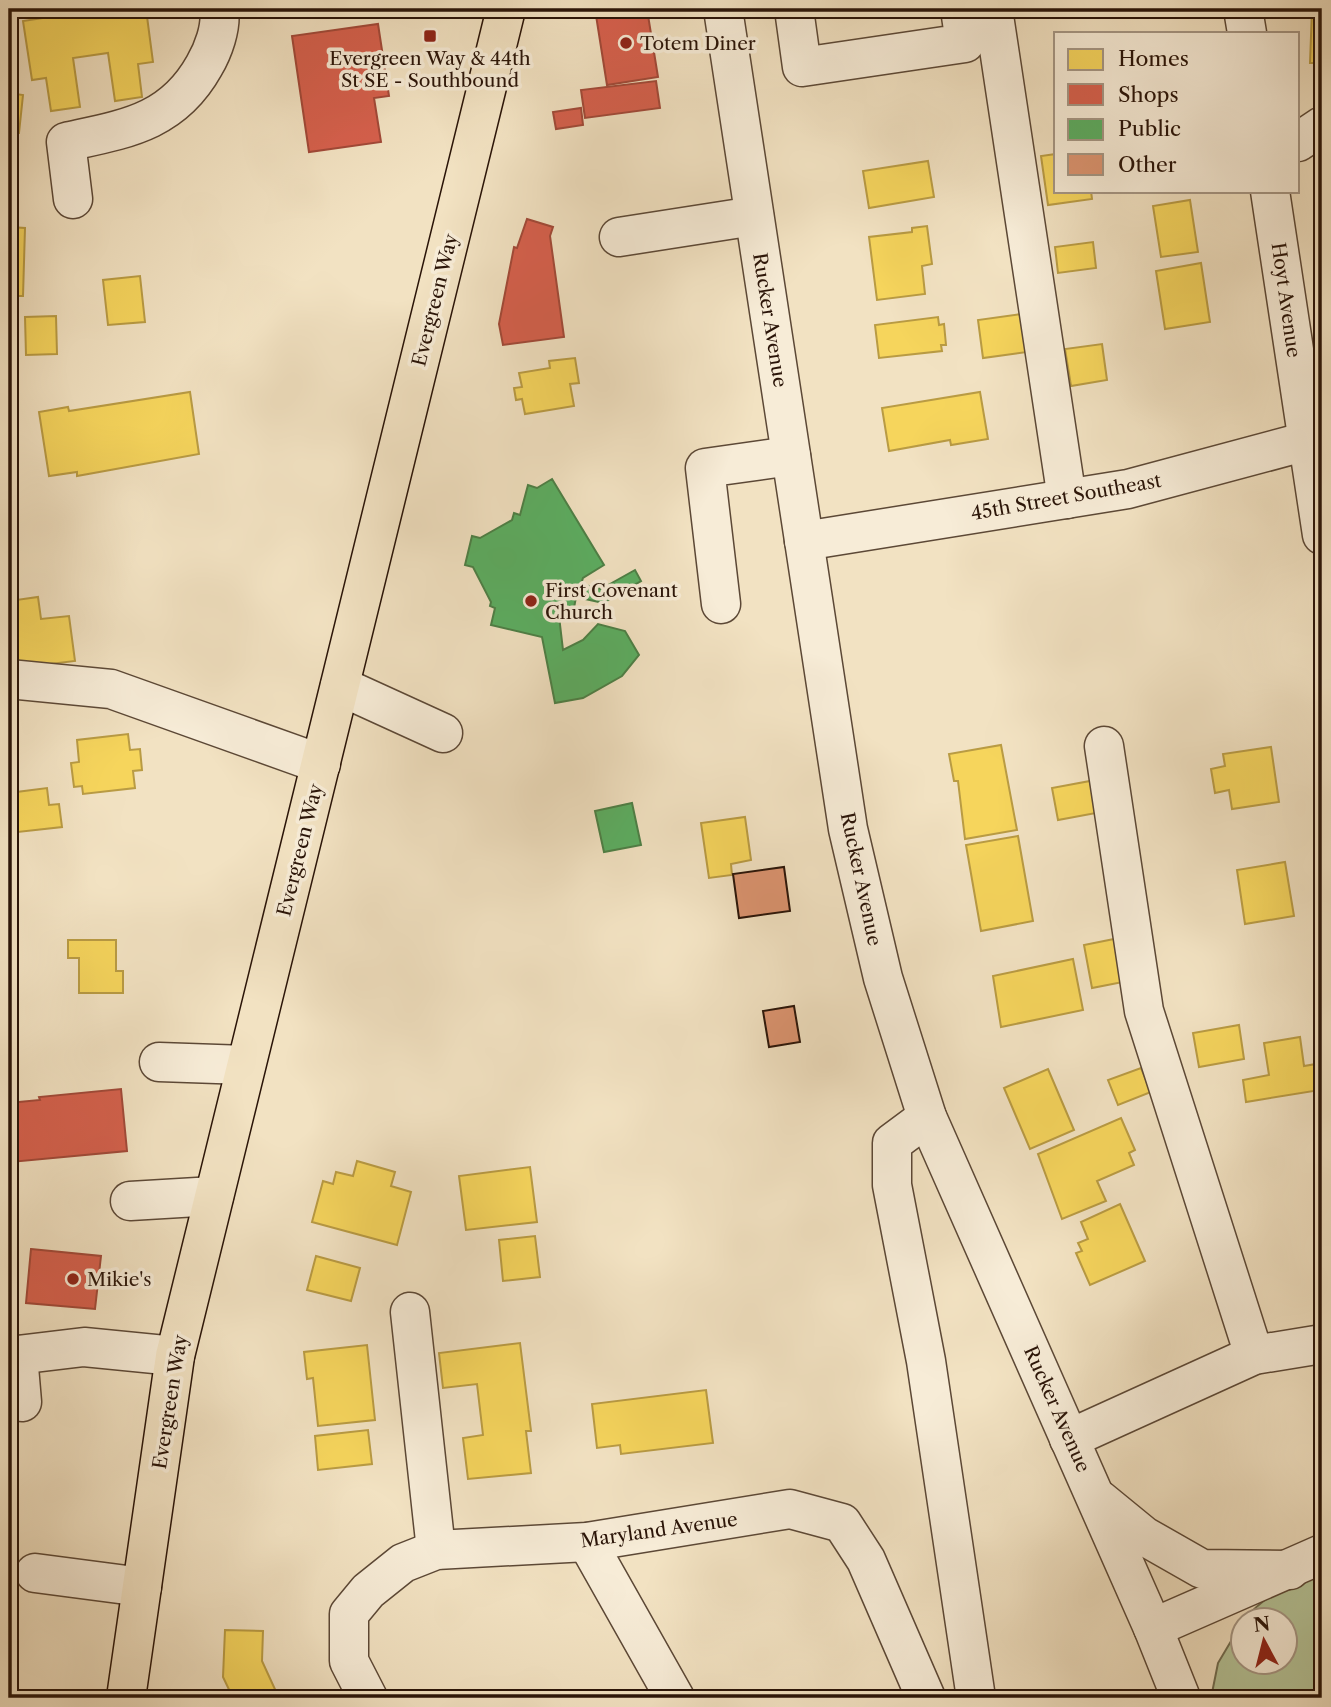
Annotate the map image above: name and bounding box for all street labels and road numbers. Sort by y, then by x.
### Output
street label: Evergreen Way [407,231,463,369]
street label: Hoyt Avenue [1267,241,1305,359]
street label: Rucker Avenue [748,251,792,389]
street label: 45th Street Southeast [969,469,1163,525]
street label: Evergreen Way [272,781,328,919]
street label: Rucker Avenue [836,810,886,948]
street label: Evergreen Way [148,1333,192,1471]
street label: Rucker Avenue [1019,1342,1095,1476]
street label: Maryland Avenue [579,1508,739,1552]

